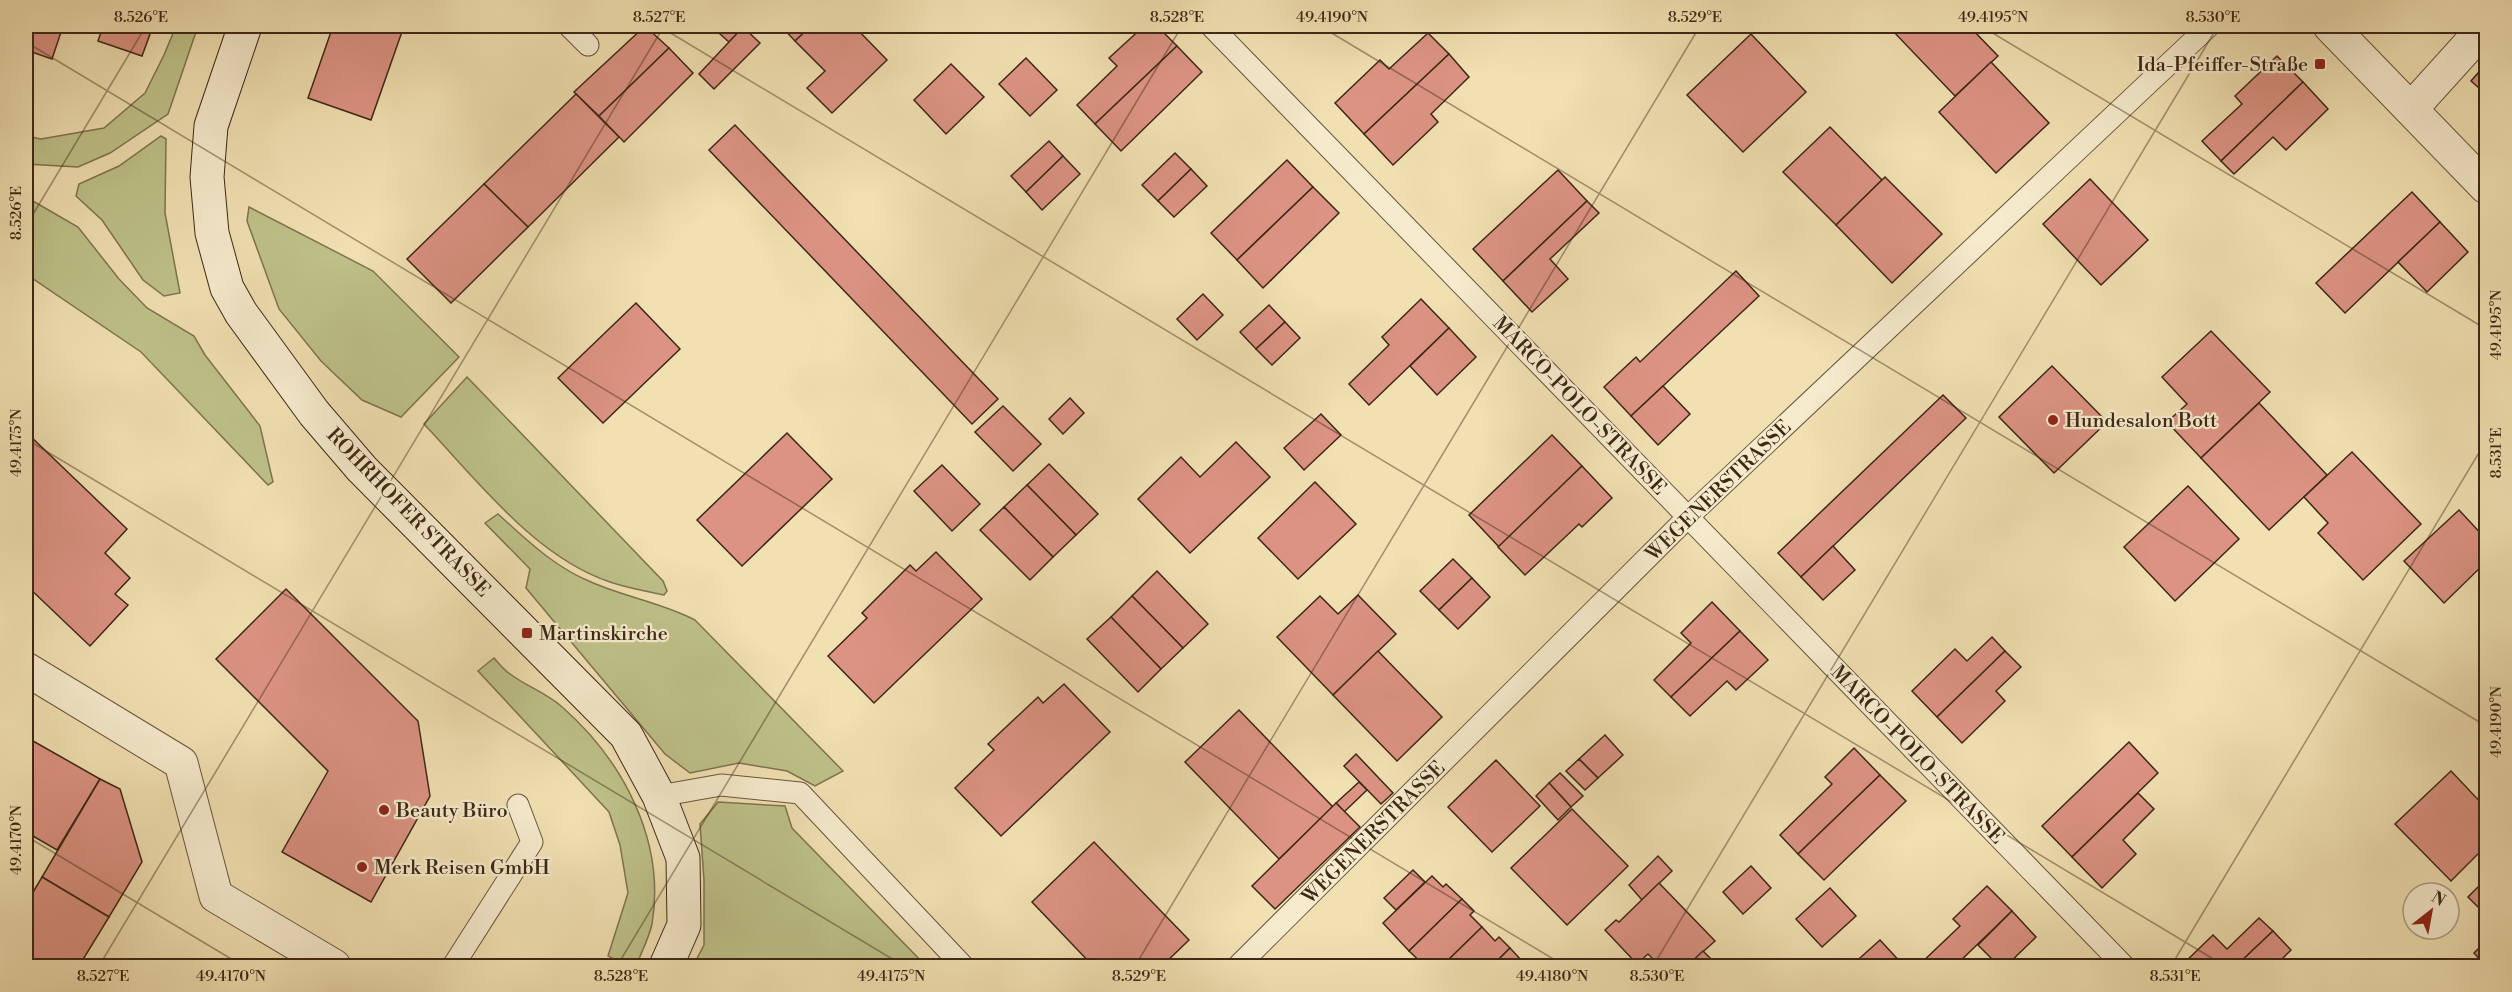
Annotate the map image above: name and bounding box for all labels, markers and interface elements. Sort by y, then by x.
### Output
text: 8.526°E [114,8,168,27]
text: 8.527°E [633,8,685,27]
text: 8.528°E [1150,8,1204,27]
text: 49.4190°N [1296,8,1368,27]
text: 8.529°E [1668,8,1722,27]
text: 49.4195°N [1958,8,2028,27]
text: 8.530°E [2186,8,2240,27]
place label: Ida-Pfeiffer-Straße [2137,53,2308,78]
marker: Ida-Pfeiffer-Straße [2313,57,2327,71]
text: 8.526°E [7,186,26,240]
text: 49.4195°N [2487,290,2506,360]
street label: MARCO-POLO-STRASSE [1487,311,1671,501]
text: 49.4175°N [7,409,26,477]
place label: Hundesalon Bott [2065,409,2217,434]
marker: Hundesalon Bott [2046,413,2060,427]
street label: WEGENERSTRASSE [1640,415,1797,568]
street label: ROHRHOFER STRASSE [321,423,495,603]
text: 8.531°E [2487,427,2506,479]
place label: Martinskirche [539,622,668,647]
marker: Martinskirche [520,626,534,640]
street label: MARCO-POLO-STRASSE [1825,660,2009,850]
text: 49.4190°N [2487,686,2506,758]
street label: WEGENERSTRASSE [1296,756,1451,911]
place label: Beauty Büro [395,799,508,824]
marker: Beauty Büro [377,803,391,817]
text: 49.4170°N [7,805,26,875]
place label: Merk Reisen GmbH [374,856,550,881]
marker: Merk Reisen GmbH [355,860,369,874]
north arrow [2401,881,2461,941]
text: N [2428,887,2449,911]
text: 8.527°E [77,967,129,986]
text: 49.4170°N [196,967,266,986]
text: 8.528°E [594,967,648,986]
text: 49.4175°N [857,967,925,986]
text: 8.529°E [1112,967,1166,986]
text: 49.4180°N [1516,967,1588,986]
text: 8.530°E [1630,967,1684,986]
text: 8.531°E [2149,967,2201,986]

